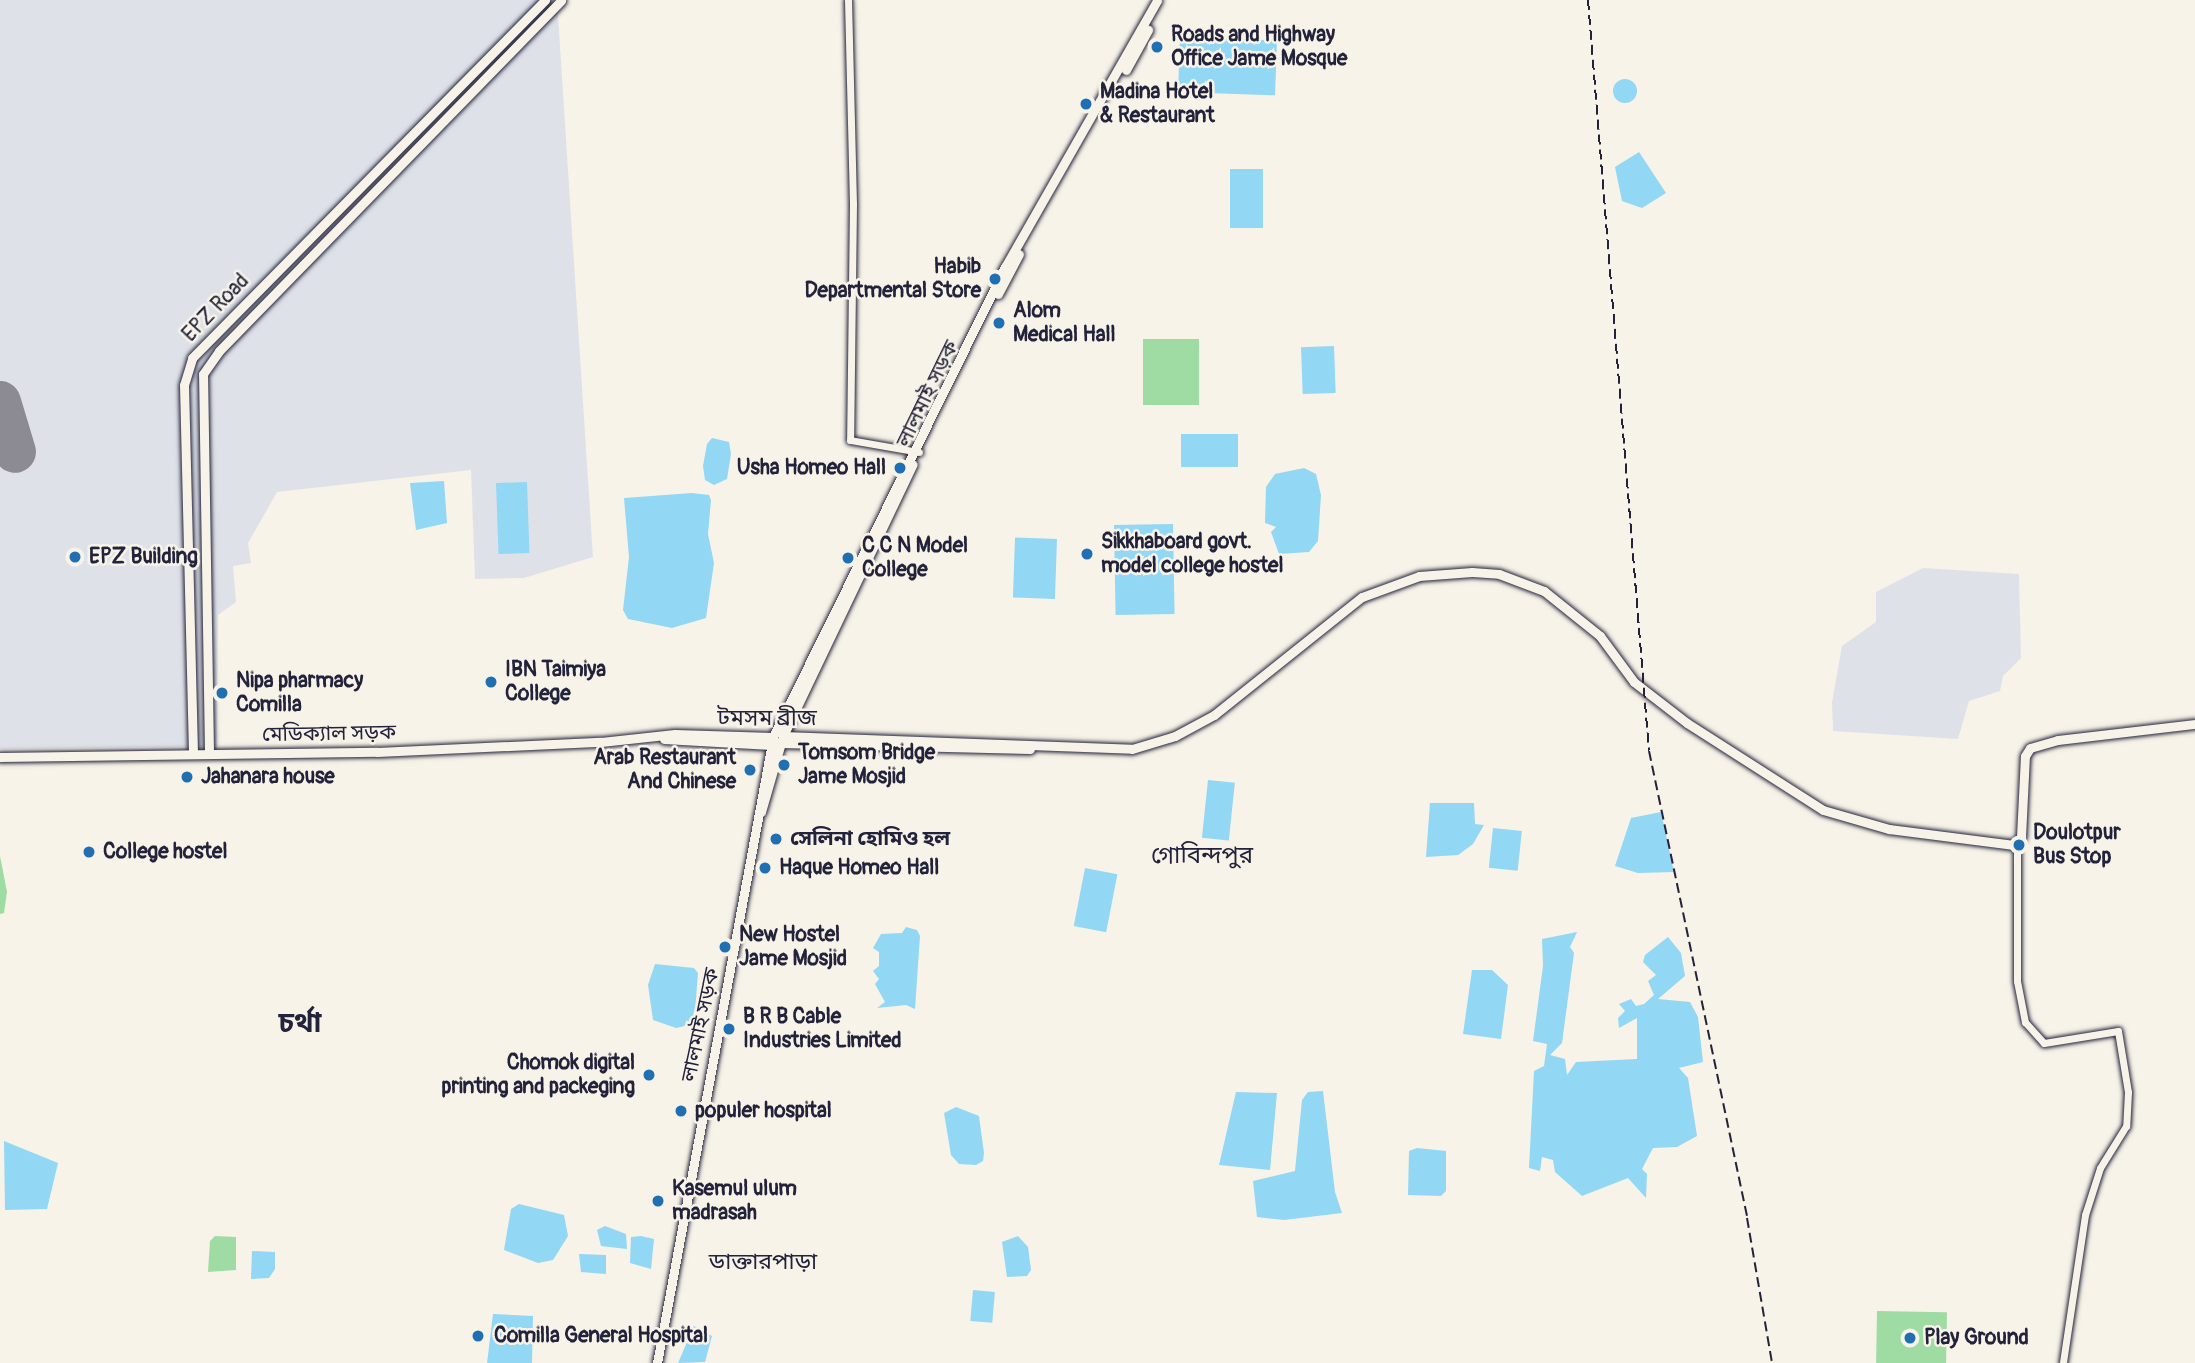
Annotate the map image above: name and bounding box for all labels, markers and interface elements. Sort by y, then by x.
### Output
place label: Roads and Highway Office Jame Mosque [1171,22,1347,72]
marker: Roads and Highway Office Jame Mosque [1149,39,1165,55]
place label: Madina Hotel & Restaurant [1100,79,1215,129]
marker: Madina Hotel & Restaurant [1078,96,1094,112]
place label: Habib Departmental Store [804,254,981,304]
street label: EPZ Road [177,269,255,347]
marker: Habib Departmental Store [987,271,1003,287]
place label: Alom Medical Hall [1013,298,1116,348]
marker: Alom Medical Hall [991,315,1007,331]
street label: লালমাই সড়ক [891,337,965,451]
place label: Usha Homeo Hall [737,455,886,481]
marker: Usha Homeo Hall [892,460,908,476]
place label: Sikkhaboard govt. model college hostel [1101,529,1283,579]
place label: C C N Model College [862,533,968,583]
place label: EPZ Building [89,544,198,570]
marker: Sikkhaboard govt. model college hostel [1079,546,1095,562]
marker: EPZ Building [67,549,83,565]
marker: C C N Model College [840,550,856,566]
place label: IBN Taimiya College [505,657,606,707]
place label: Nipa pharmacy Comilla [236,668,363,718]
marker: IBN Taimiya College [483,674,499,690]
marker: Nipa pharmacy Comilla [214,685,230,701]
district label: টমসম ব্রীজ [717,704,817,732]
street label: মেডিক্যাল সড়ক [262,720,396,748]
place label: Tomsom Bridge Jame Mosjid [798,740,935,790]
place label: Arab Restaurant And Chinese [593,745,736,795]
marker: Tomsom Bridge Jame Mosjid [776,757,792,773]
marker: Arab Restaurant And Chinese [742,762,758,778]
place label: Jahanara house [201,764,335,790]
marker: Jahanara house [179,769,195,785]
place label: Doulotpur Bus Stop [2033,820,2121,870]
place label: সেলিনা হোমিও হল [790,826,950,852]
marker: সেলিনা হোমিও হল [768,831,784,847]
marker: Doulotpur Bus Stop [2011,837,2027,853]
place label: College hostel [103,839,227,865]
district label: গোবিন্দপুর [1151,842,1253,870]
marker: College hostel [81,844,97,860]
place label: Haque Homeo Hall [779,855,939,881]
marker: Haque Homeo Hall [757,860,773,876]
place label: New Hostel Jame Mosjid [739,922,847,972]
marker: New Hostel Jame Mosjid [717,939,733,955]
street label: লালমাই সড়ক [677,966,725,1084]
place label: B R B Cable Industries Limited [743,1004,902,1054]
district label: চর্থা [278,1007,322,1041]
marker: B R B Cable Industries Limited [721,1021,737,1037]
place label: Chomok digital printing and packeging [442,1050,635,1100]
marker: Chomok digital printing and packeging [641,1067,657,1083]
place label: populer hospital [695,1098,832,1124]
marker: populer hospital [673,1103,689,1119]
place label: Kasemul ulum madrasah [672,1176,797,1226]
marker: Kasemul ulum madrasah [650,1193,666,1209]
district label: ডাক্তারপাড়া [709,1248,817,1276]
place label: Comilla General Hospital [494,1323,708,1349]
place label: Play Ground [1924,1325,2029,1351]
marker: Comilla General Hospital [468,1326,488,1346]
marker: Play Ground [1902,1330,1918,1346]

